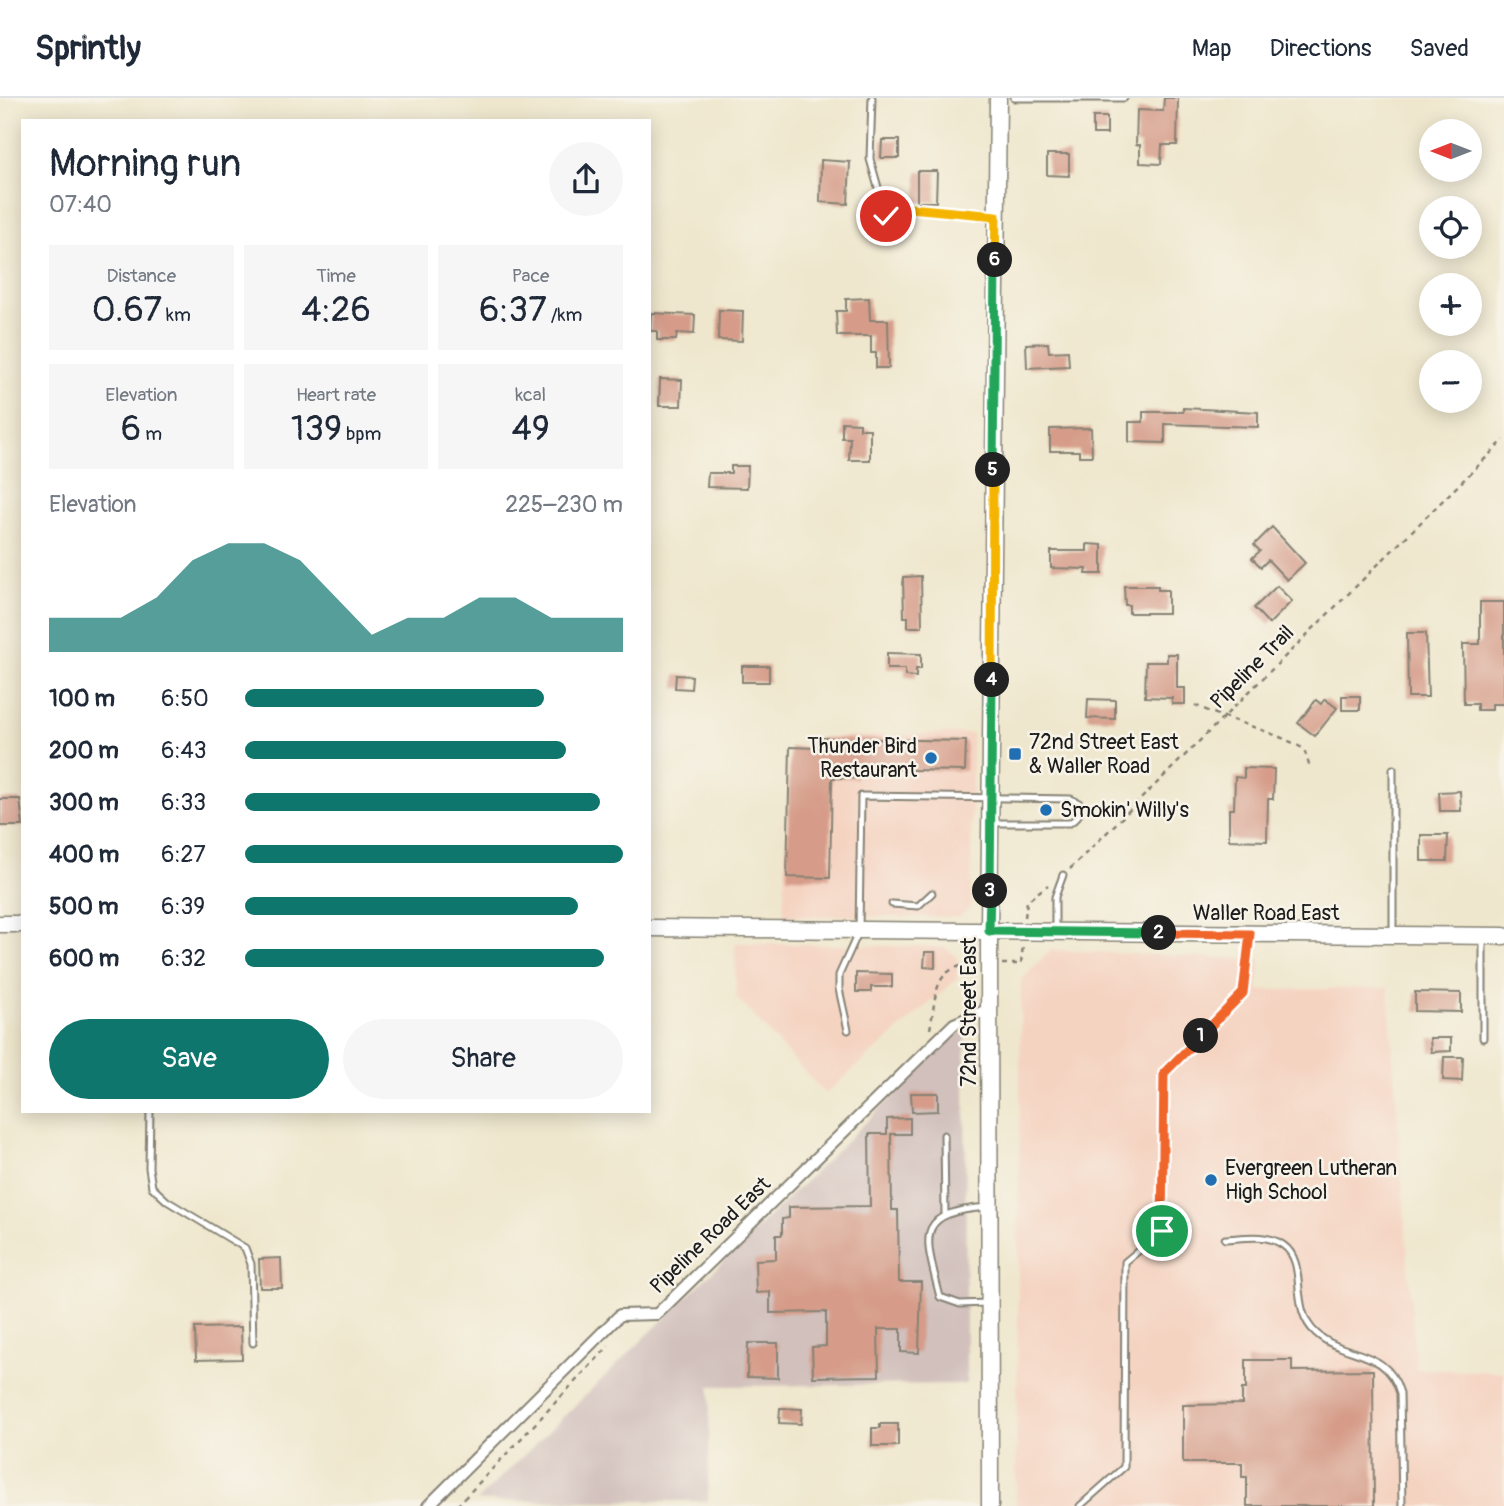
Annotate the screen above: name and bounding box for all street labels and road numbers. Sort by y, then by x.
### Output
street label: Pipeline Trail [1205,620,1300,715]
street label: Waller Road East [1193,900,1340,927]
street label: 72nd Street East [956,937,983,1087]
street label: Pipeline Road East [644,1171,777,1300]

